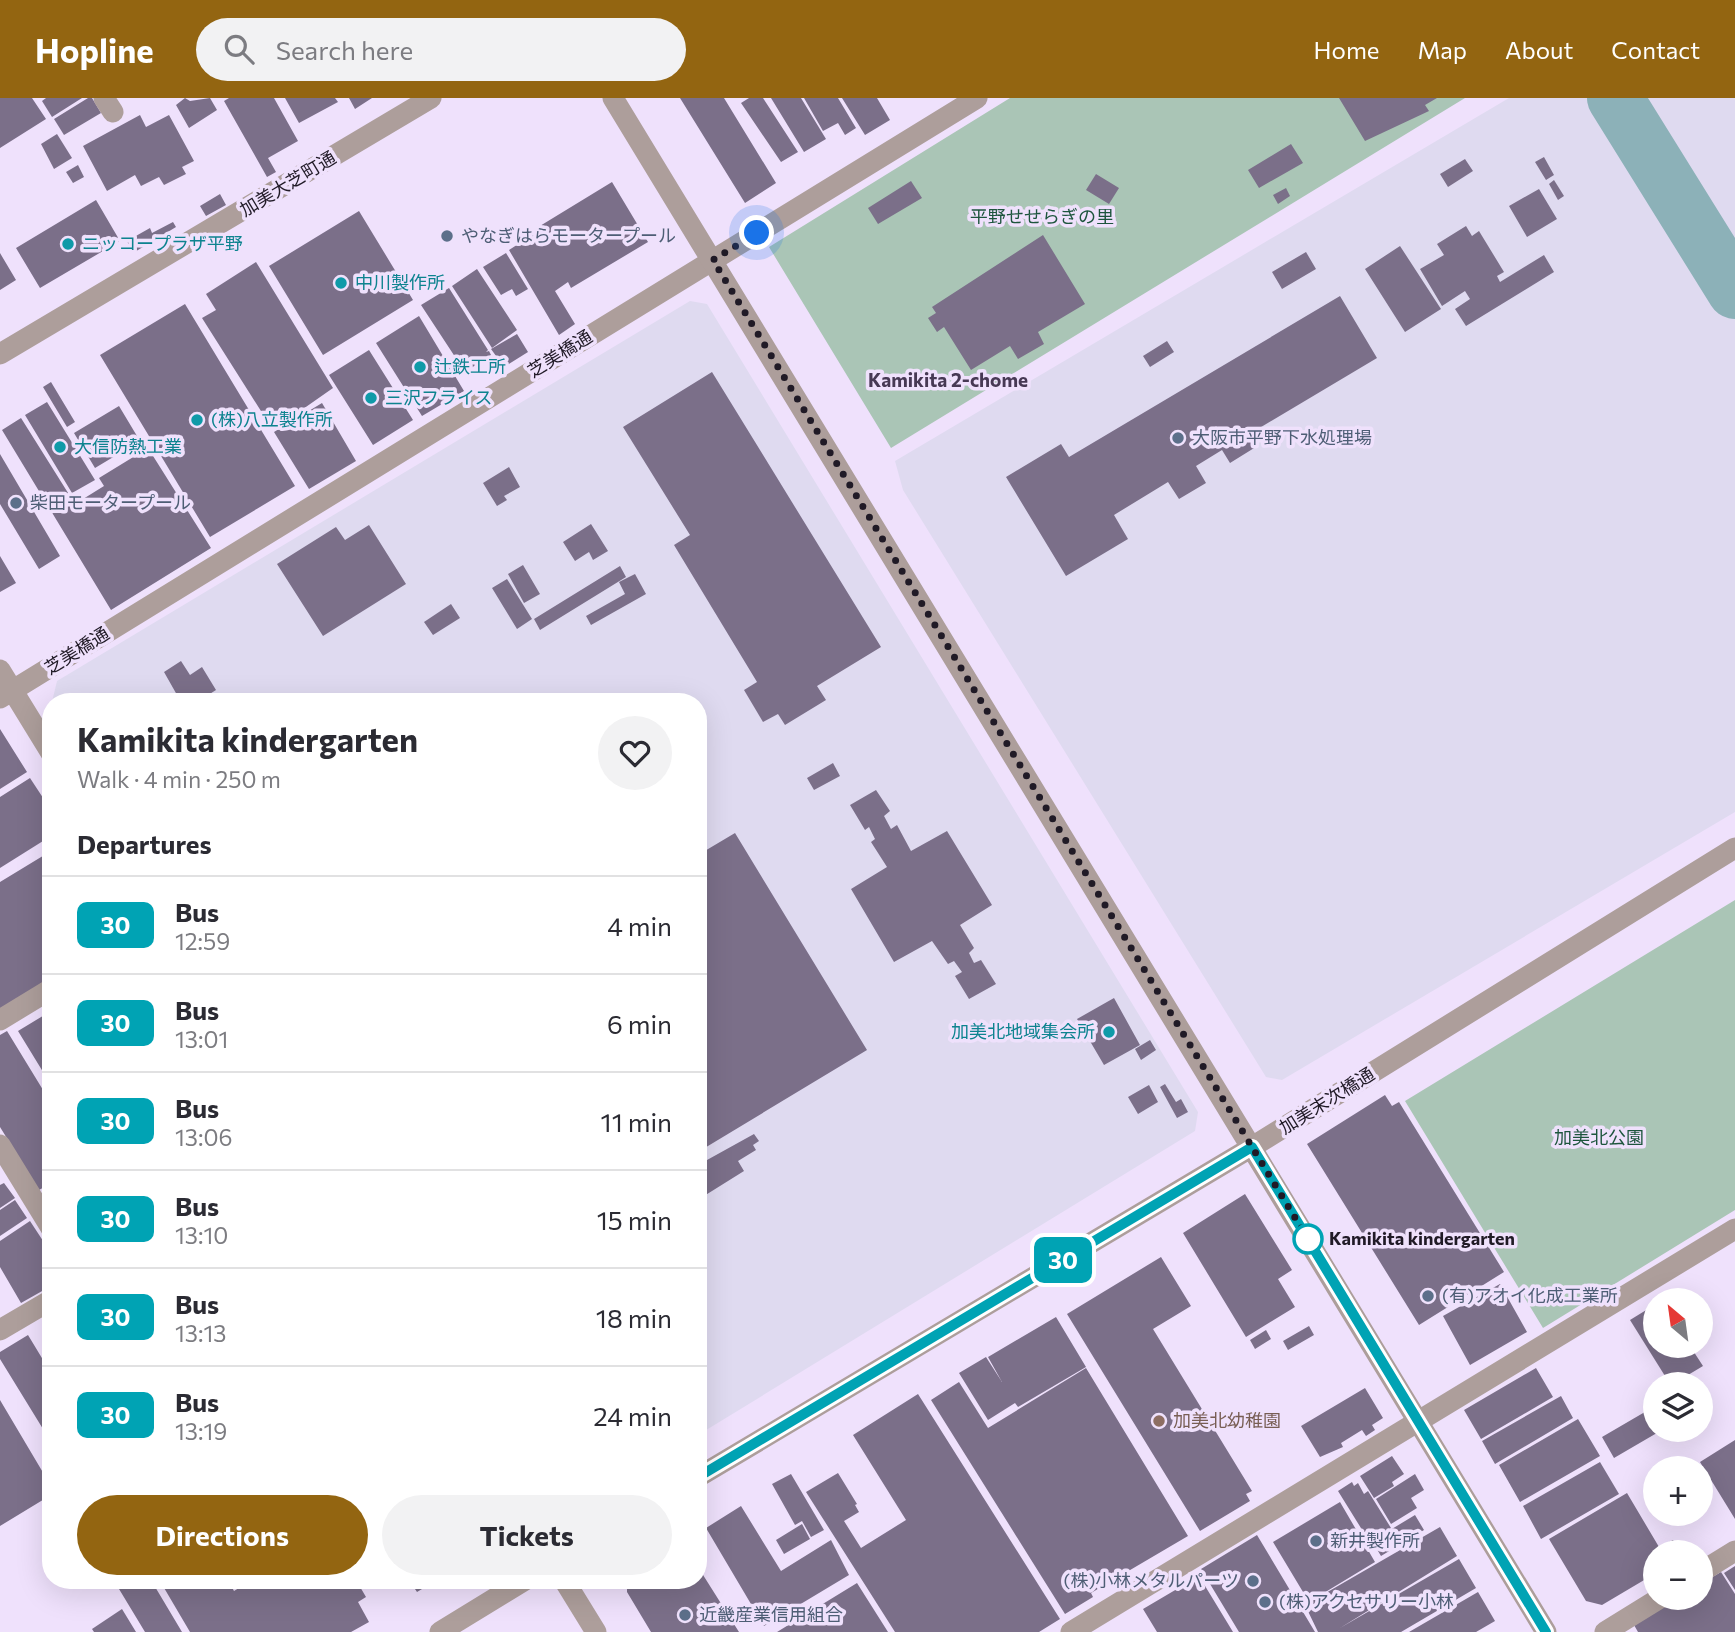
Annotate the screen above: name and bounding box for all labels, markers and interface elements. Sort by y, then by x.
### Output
search box [196,18,686,81]
text: Hopline [35,29,154,70]
icon: search [220,30,258,68]
text: Search here [276,34,413,65]
text: Home [1314,35,1380,64]
text: Map [1418,35,1467,64]
text: About [1505,35,1573,64]
text: Contact [1611,35,1700,64]
street label: 加美大芝町通 [236,146,339,220]
park label: 平野せせらぎの里 [970,205,1114,227]
your location [739,215,774,250]
place label: やなぎはらモータープール [461,224,676,246]
marker: やなぎはらモータープール [439,228,455,244]
place label: ニッコープラザ平野 [82,232,243,254]
marker: ニッコープラザ平野 [60,236,76,252]
place label: 中川製作所 [355,271,445,293]
marker: 中川製作所 [333,275,349,291]
street label: 芝美橋通 [523,325,596,382]
place label: 辻鉄工所 [434,355,506,377]
marker: 辻鉄工所 [412,359,428,375]
district label: Kamikita 2-chome [868,368,1028,391]
place label: 三沢フライス [385,386,492,408]
marker: 三沢フライス [363,390,379,406]
place label: (株)八立製作所 [211,408,333,430]
marker: (株)八立製作所 [189,412,205,428]
place label: 大阪市平野下水処理場 [1192,426,1372,448]
marker: 大阪市平野下水処理場 [1170,430,1186,446]
place label: 大信防熱工業 [74,435,182,457]
marker: 大信防熱工業 [52,439,68,455]
place label: 柴田モータープール [30,491,191,513]
marker: 柴田モータープール [8,495,24,511]
street label: 芝美橋通 [40,622,113,679]
button: heart [598,716,672,790]
text: Kamikita kindergarten [77,718,418,759]
text: Walk · 4 min · 250 m [77,765,281,793]
text: Departures [77,828,212,859]
text: Bus [175,896,219,927]
text: 30 [101,910,130,939]
text: 4 min [607,910,672,941]
text: 12:59 [175,927,230,955]
text: Bus [175,994,219,1025]
text: 30 [101,1008,130,1037]
text: 6 min [607,1008,672,1039]
place label: 加美北地域集会所 [951,1020,1095,1042]
marker: 加美北地域集会所 [1101,1024,1117,1040]
text: 13:01 [175,1025,228,1053]
street label: 加美末次橋通 [1275,1062,1378,1138]
text: Bus [175,1092,219,1123]
text: 30 [101,1106,130,1135]
text: 11 min [601,1106,672,1137]
text: 13:06 [175,1123,232,1151]
park label: 加美北公園 [1554,1126,1644,1148]
text: Bus [175,1190,219,1221]
text: 30 [101,1204,130,1233]
text: 15 min [597,1204,672,1235]
text: 13:10 [175,1221,228,1249]
marker: Kamikita kindergarten [1293,1224,1323,1254]
place label: Kamikita kindergarten [1329,1227,1515,1249]
line badge: 30 [1032,1237,1094,1283]
text: 30 [1048,1245,1078,1274]
place label: (有)アオイ化成工業所 [1442,1284,1618,1306]
text: Bus [175,1288,219,1319]
marker: (有)アオイ化成工業所 [1420,1288,1436,1304]
north arrow [1643,1288,1713,1358]
map controls [1643,1288,1713,1610]
text: 30 [101,1302,130,1331]
text: 18 min [596,1302,672,1333]
text: 13:13 [175,1319,226,1347]
button: layers [1643,1372,1713,1442]
text: Bus [175,1386,219,1417]
text: 30 [101,1400,130,1429]
text: 24 min [593,1400,672,1431]
place label: 加美北幼稚園 [1173,1409,1281,1431]
marker: 加美北幼稚園 [1151,1413,1167,1429]
text: 13:19 [175,1417,227,1445]
button: + [1643,1456,1713,1526]
button: Directions [77,1495,368,1575]
button: Tickets [382,1495,672,1575]
place label: 新井製作所 [1330,1529,1420,1551]
marker: 新井製作所 [1308,1533,1324,1549]
button: − [1643,1540,1713,1610]
place label: (株)小林メタルパーツ [1064,1569,1239,1591]
marker: (株)小林メタルパーツ [1245,1573,1261,1589]
place label: (株)アクセサリー小林 [1279,1590,1454,1612]
marker: (株)アクセサリー小林 [1257,1594,1273,1610]
place label: 近畿産業信用組合 [699,1603,843,1625]
marker: 近畿産業信用組合 [677,1607,693,1623]

